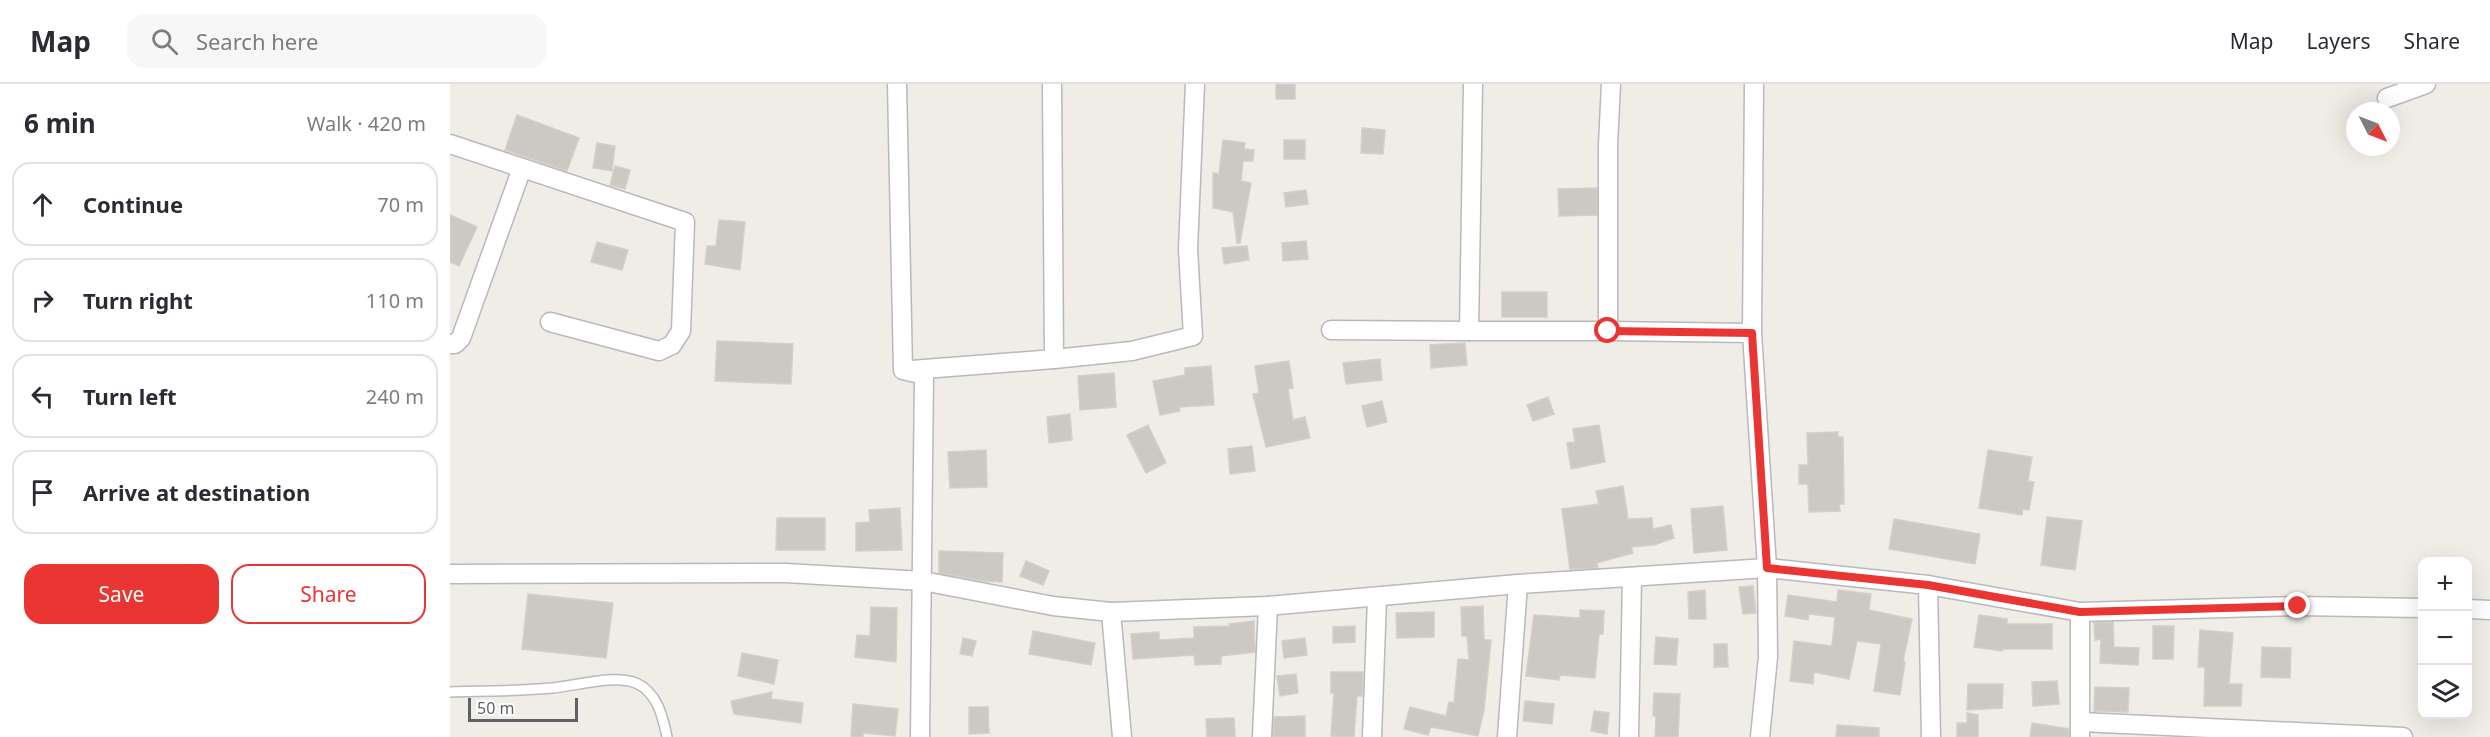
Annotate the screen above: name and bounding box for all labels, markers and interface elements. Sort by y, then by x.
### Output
search box [127,14,547,68]
text: Map [30,22,91,60]
icon: search [148,25,181,58]
text: Search here [196,26,318,56]
text: Map [2230,27,2274,55]
text: Layers [2307,27,2371,55]
text: Share [2404,27,2460,55]
north arrow [2346,102,2400,156]
text: 6 min [24,105,96,141]
text: Walk · 420 m [307,110,426,137]
icon: ahead [26,188,59,221]
text: Continue [83,189,183,219]
text: 70 m [377,191,424,218]
icon: right [26,284,59,317]
text: Turn right [83,285,193,315]
text: 110 m [366,287,424,314]
route start [1594,317,1620,343]
icon: left [26,380,59,413]
text: Turn left [83,381,177,411]
text: 240 m [366,383,424,410]
icon: arrive [26,476,59,509]
text: Arrive at destination [83,477,310,507]
map controls [2418,557,2472,719]
button: + [2418,557,2472,611]
button: Save [24,564,219,624]
button: Share [231,564,426,624]
route end [2284,592,2310,618]
button: − [2418,611,2472,665]
button: layers [2418,665,2472,719]
scale bar [468,695,578,722]
text: 50 m [477,697,514,719]

